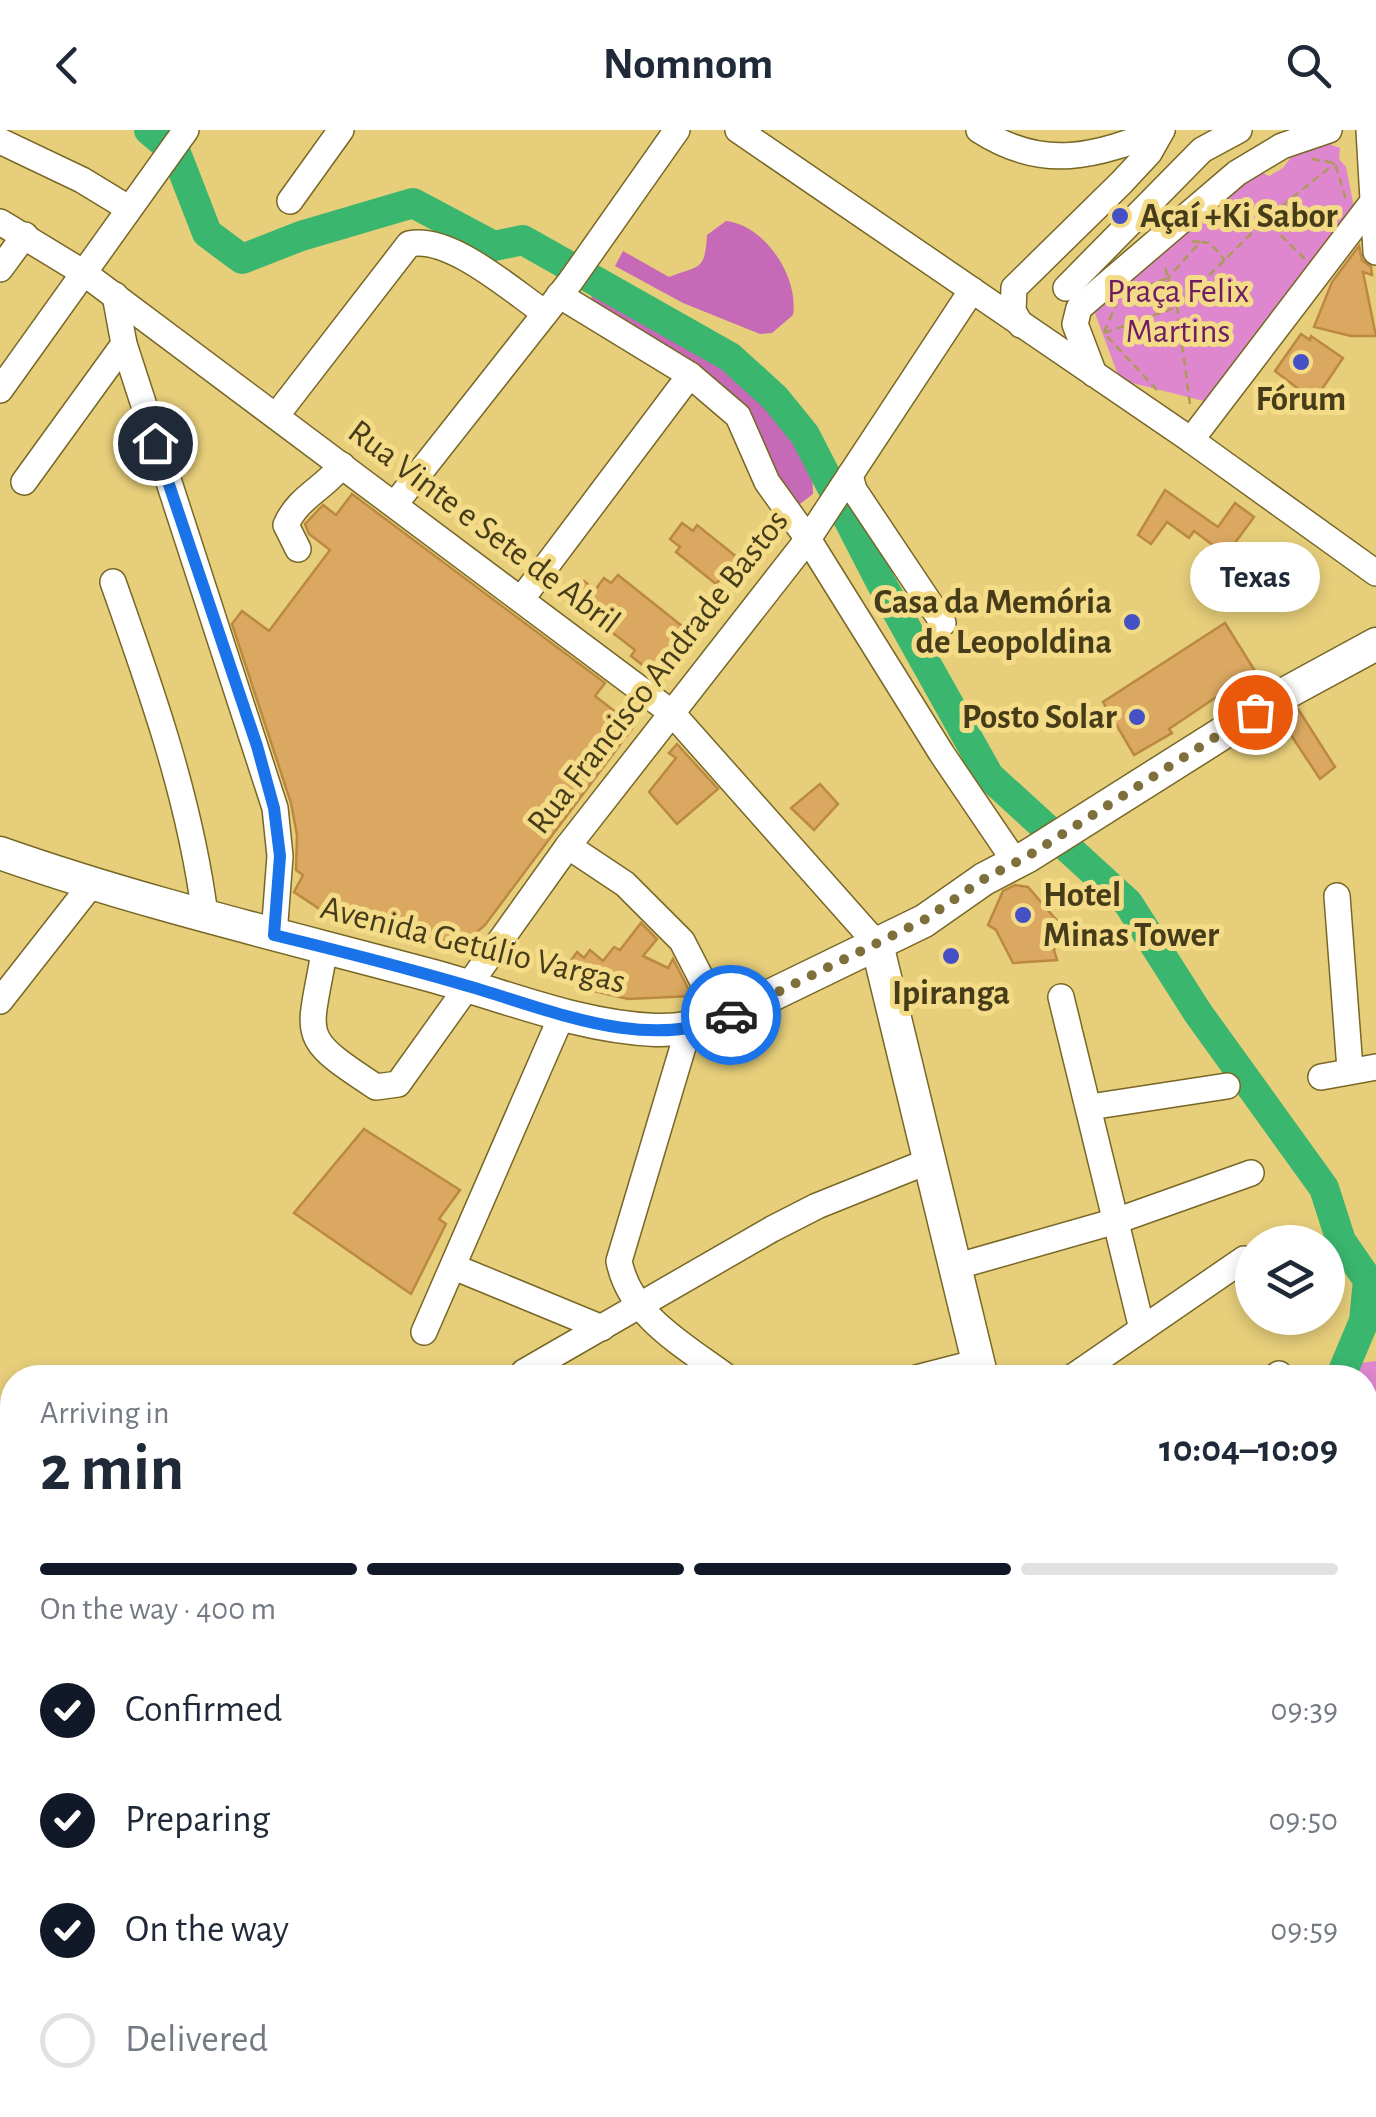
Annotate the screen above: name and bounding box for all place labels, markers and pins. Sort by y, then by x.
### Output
place label: Açaí +Ki Sabor [1140,199,1338,234]
marker: Açaí +Ki Sabor [1109,205,1131,227]
marker: Fórum [1290,351,1312,373]
place label: Fórum [1256,382,1346,417]
pin [113,401,198,486]
callout: Texas [1190,542,1320,612]
place label: Casa da Memória de Leopoldina [874,585,1112,660]
marker: Casa da Memória de Leopoldina [1121,611,1143,633]
pin [1213,670,1298,755]
place label: Posto Solar [962,700,1117,735]
marker: Posto Solar [1126,706,1148,728]
place label: Hotel Minas Tower [1043,878,1219,953]
marker: Hotel Minas Tower [1012,904,1034,926]
marker: Ipiranga [940,945,962,967]
place label: Ipiranga [892,976,1010,1011]

